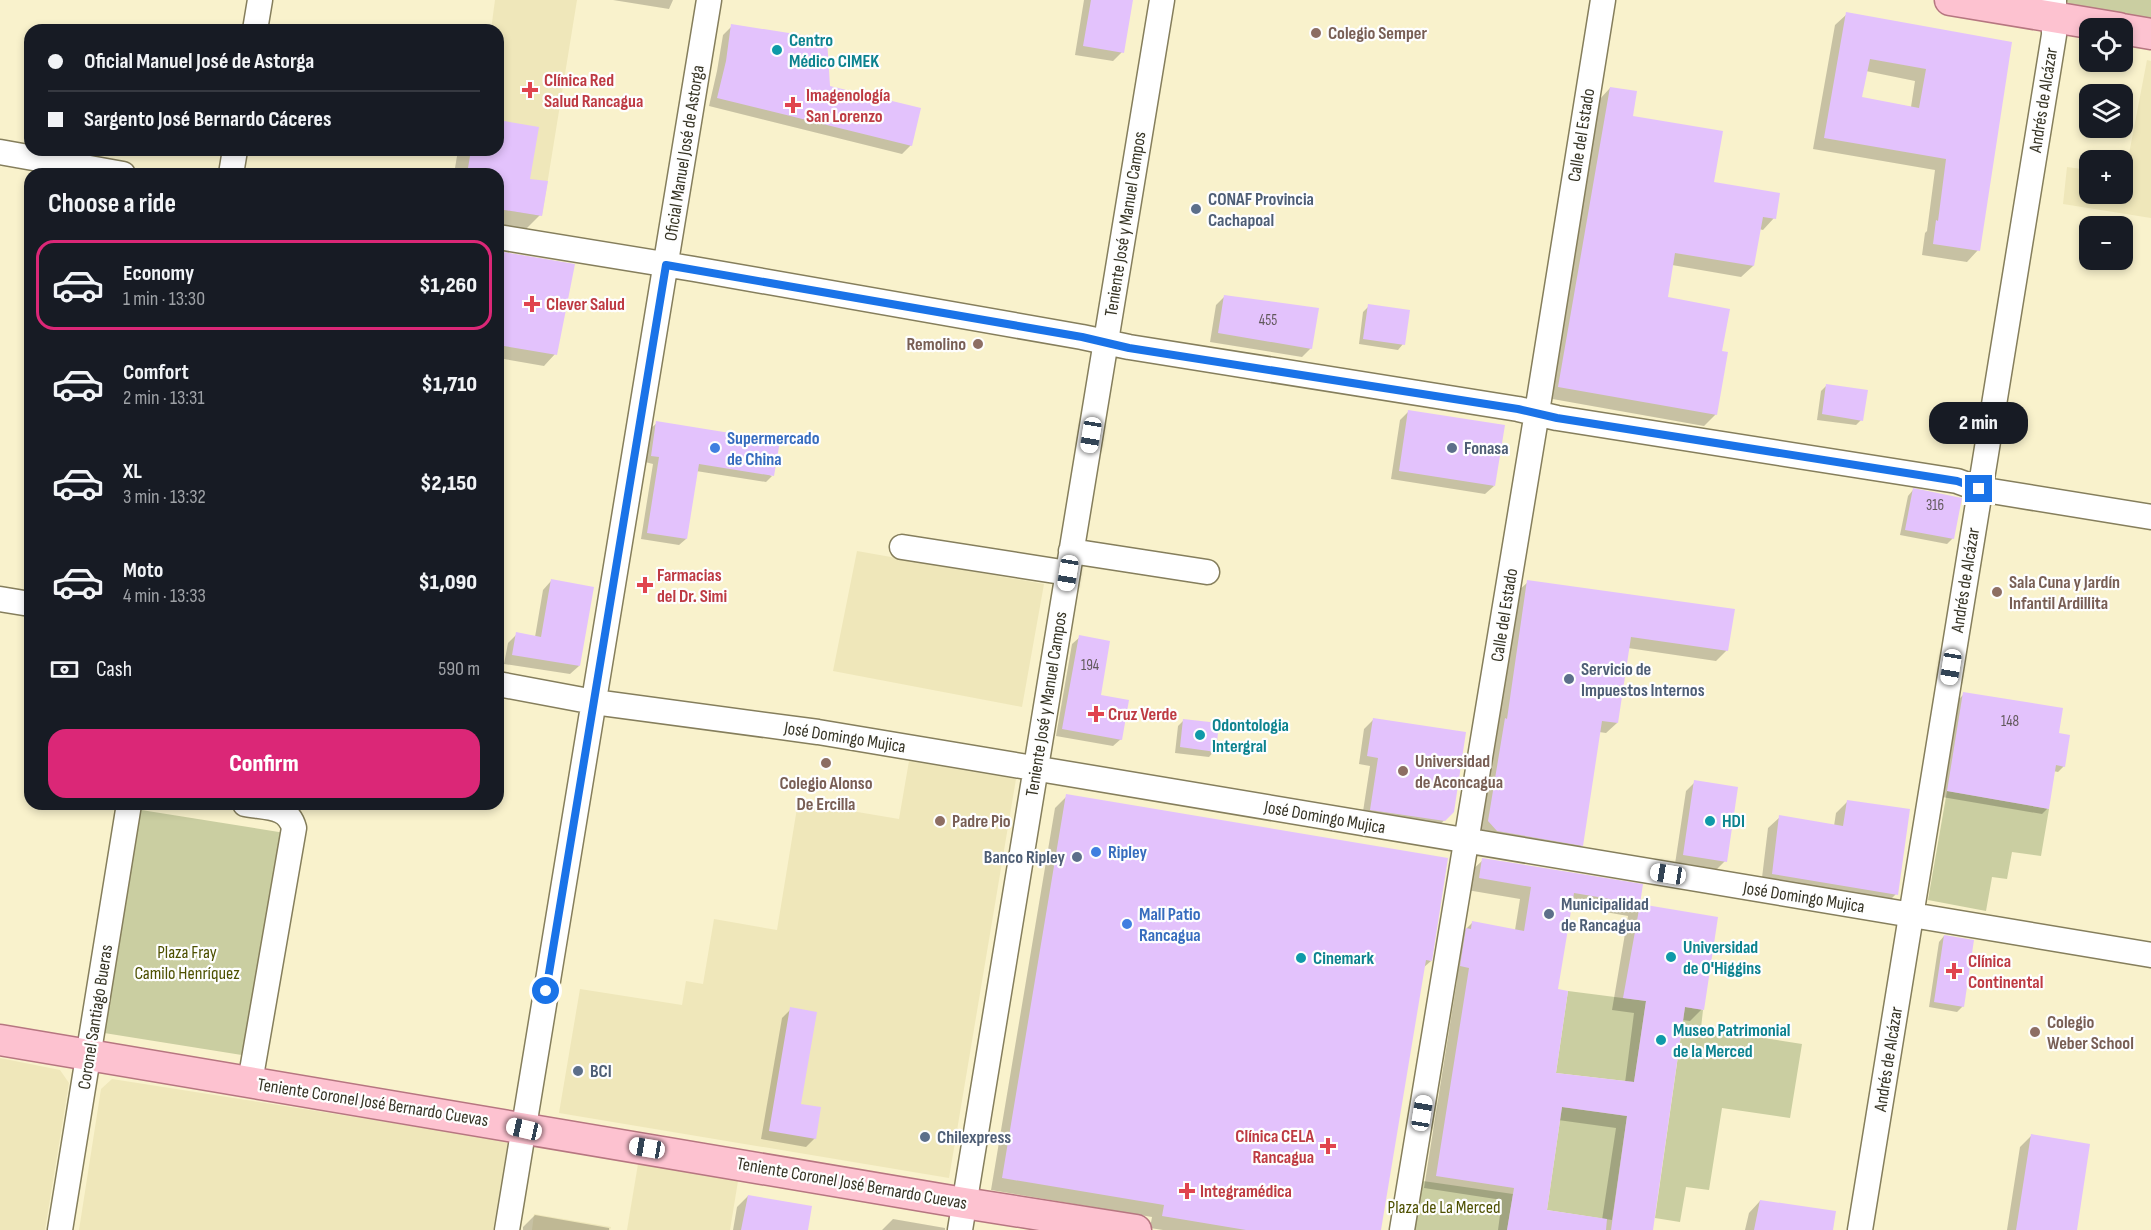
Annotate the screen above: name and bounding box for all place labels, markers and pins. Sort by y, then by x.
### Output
place label: Colegio Semper [1328,23,1427,44]
marker: Colegio Semper [1309,26,1323,40]
place label: Centro Médico CIMEK [789,30,879,72]
marker: Centro Médico CIMEK [770,43,784,57]
place label: Clínica Red Salud Rancagua [544,70,643,112]
marker: Clínica Red Salud Rancagua [521,81,539,99]
place label: Imagenología San Lorenzo [806,85,890,127]
marker: Imagenología San Lorenzo [784,96,802,114]
place label: CONAF Provincia Cachapoal [1208,189,1314,231]
marker: CONAF Provincia Cachapoal [1189,202,1203,216]
place label: Clever Salud [546,294,625,315]
marker: Clever Salud [523,295,541,313]
place label: Remolino [906,334,966,355]
marker: Remolino [971,337,985,351]
place label: Supermercado de China [727,428,820,470]
place label: Fonasa [1464,438,1509,459]
marker: Supermercado de China [708,441,722,455]
marker: Fonasa [1445,441,1459,455]
place label: Farmacias del Dr. Simi [657,565,727,607]
place label: Sala Cuna y Jardín Infantil Ardillita [2009,572,2120,614]
marker: Farmacias del Dr. Simi [638,578,652,592]
marker: Sala Cuna y Jardín Infantil Ardillita [1990,585,2004,599]
place label: Servicio de Impuestos Internos [1581,659,1705,701]
marker: Servicio de Impuestos Internos [1562,672,1576,686]
place label: Cruz Verde [1108,704,1177,725]
marker: Cruz Verde [1089,707,1103,721]
place label: Odontologia Intergral [1212,715,1289,757]
marker: Odontologia Intergral [1193,728,1207,742]
place label: Universidad de Aconcagua [1415,751,1503,793]
marker: Colegio Alonso De Ercilla [819,756,833,770]
marker: Universidad de Aconcagua [1396,764,1410,778]
place label: Colegio Alonso De Ercilla [779,773,873,815]
place label: Padre Pio [952,811,1011,832]
place label: HDI [1722,811,1745,832]
marker: Padre Pio [933,814,947,828]
marker: HDI [1703,814,1717,828]
place label: Ripley [1108,842,1148,863]
marker: Ripley [1089,845,1103,859]
place label: Banco Ripley [984,847,1066,868]
marker: Banco Ripley [1070,850,1084,864]
place label: Municipalidad de Rancagua [1561,894,1649,936]
place label: Mall Patio Rancagua [1139,904,1201,946]
marker: Municipalidad de Rancagua [1542,907,1556,921]
marker: Mall Patio Rancagua [1120,917,1134,931]
place label: Universidad de O'Higgins [1683,937,1761,979]
place label: Cinemark [1313,948,1374,969]
marker: Universidad de O'Higgins [1664,950,1678,964]
marker: Cinemark [1294,951,1308,965]
place label: Clínica Continental [1968,951,2043,993]
marker: Clínica Continental [1945,962,1963,980]
place label: Colegio Weber School [2047,1012,2134,1054]
place label: Museo Patrimonial de la Merced [1673,1020,1790,1062]
marker: Colegio Weber School [2028,1025,2042,1039]
marker: Museo Patrimonial de la Merced [1654,1033,1668,1047]
place label: BCI [590,1061,612,1082]
marker: BCI [571,1064,585,1078]
place label: Clínica CELA Rancagua [1235,1126,1314,1168]
place label: Chilexpress [937,1127,1011,1148]
marker: Chilexpress [918,1130,932,1144]
marker: Clínica CELA Rancagua [1319,1137,1337,1155]
place label: Integramédica [1200,1181,1292,1202]
marker: Integramédica [1178,1182,1196,1200]

